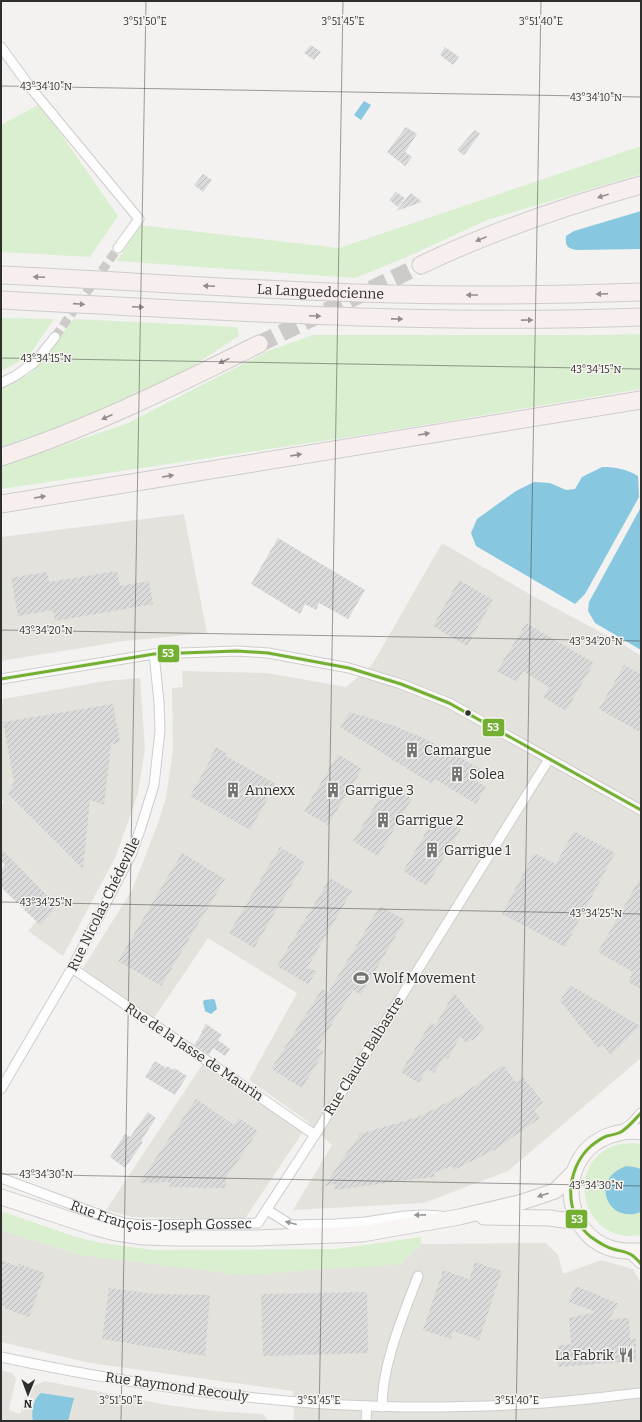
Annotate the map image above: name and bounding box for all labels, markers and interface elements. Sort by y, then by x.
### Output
text: 3°51'50"E [123,16,167,28]
text: 3°51'45"E [321,16,365,28]
text: 3°51'40"E [519,16,563,28]
text: 43°34'10"N [20,81,72,93]
text: 43°34'10"N [570,92,622,104]
one-way arrow [597,193,609,199]
one-way arrow [474,236,486,242]
one-way arrow [33,273,45,280]
street label: La Languedocienne [257,280,384,302]
one-way arrow [203,282,215,289]
one-way arrow [596,290,608,297]
one-way arrow [465,292,478,298]
one-way arrow [73,300,85,307]
one-way arrow [132,304,145,310]
one-way arrow [309,313,322,319]
one-way arrow [391,315,403,322]
one-way arrow [521,317,534,323]
text: 43°34'15"N [20,353,72,365]
one-way arrow [218,358,230,364]
text: 43°34'15"N [570,364,622,376]
one-way arrow [101,414,112,420]
one-way arrow [418,431,430,437]
one-way arrow [290,452,302,458]
one-way arrow [162,473,174,479]
one-way arrow [33,494,46,500]
text: 43°34'20"N [19,625,73,637]
text: 43°34'20"N [569,636,623,648]
line badge: 53 [157,644,180,663]
text: 53 [162,647,174,660]
unlabelled marker [463,708,473,718]
line badge: 53 [482,718,505,737]
text: 53 [487,721,499,734]
building icon: Camargue [403,741,421,759]
place label: Camargue [424,742,491,759]
building icon: Solea [448,765,466,783]
place label: Solea [469,766,505,783]
building icon: Annexx [224,781,242,799]
building icon: Garrigue 3 [324,781,342,799]
place label: Annexx [245,782,295,799]
place label: Garrigue 3 [345,782,414,799]
building icon: Garrigue 2 [374,811,392,829]
place label: Garrigue 2 [395,812,464,829]
street label: Rue Nicolas Chédeville [64,834,144,974]
building icon: Garrigue 1 [423,841,441,859]
place label: Garrigue 1 [444,842,511,859]
text: 43°34'25"N [20,897,72,909]
text: 43°34'25"N [570,908,622,920]
sports icon: Wolf Movement [352,969,370,987]
place label: Wolf Movement [373,970,476,987]
street label: Rue Claude Balbastre [320,993,408,1119]
street label: Rue de la Jasse de Maurin [122,999,267,1105]
text: 43°34'30"N [19,1169,73,1181]
text: 43°34'30"N [569,1180,623,1192]
one-way arrow [536,1193,548,1199]
street label: Rue François-Joseph Gossec [68,1196,252,1234]
line badge: 53 [565,1209,588,1229]
one-way arrow [413,1212,426,1218]
text: 53 [571,1213,583,1226]
one-way arrow [285,1220,297,1226]
restaurant icon: La Fabrik [617,1346,635,1364]
place label: La Fabrik [555,1347,614,1364]
street label: Rue Raymond Recouly [104,1369,250,1406]
north arrow [8,1374,48,1414]
text: 3°51'50"E [99,1395,143,1407]
text: 3°51'45"E [297,1395,341,1407]
text: 3°51'40"E [495,1395,539,1407]
text: N [23,1397,32,1410]

